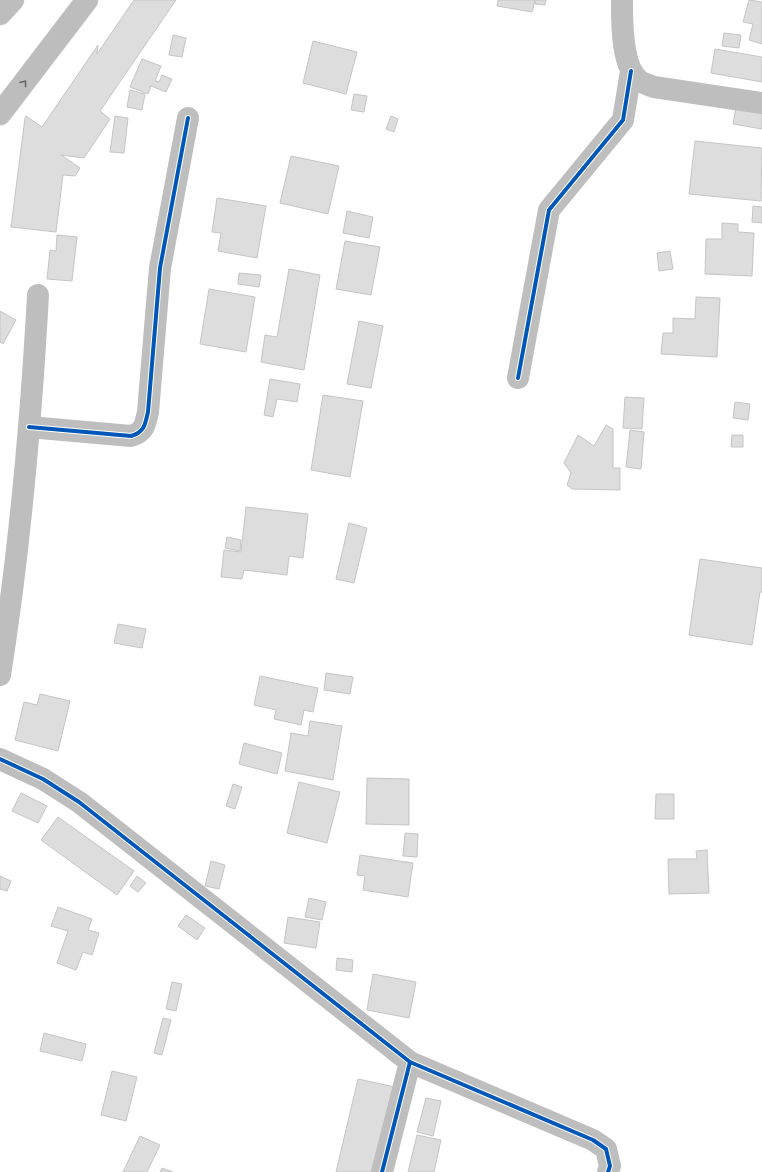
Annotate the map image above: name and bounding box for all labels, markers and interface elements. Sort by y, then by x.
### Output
one-way arrow [19,81,26,88]

